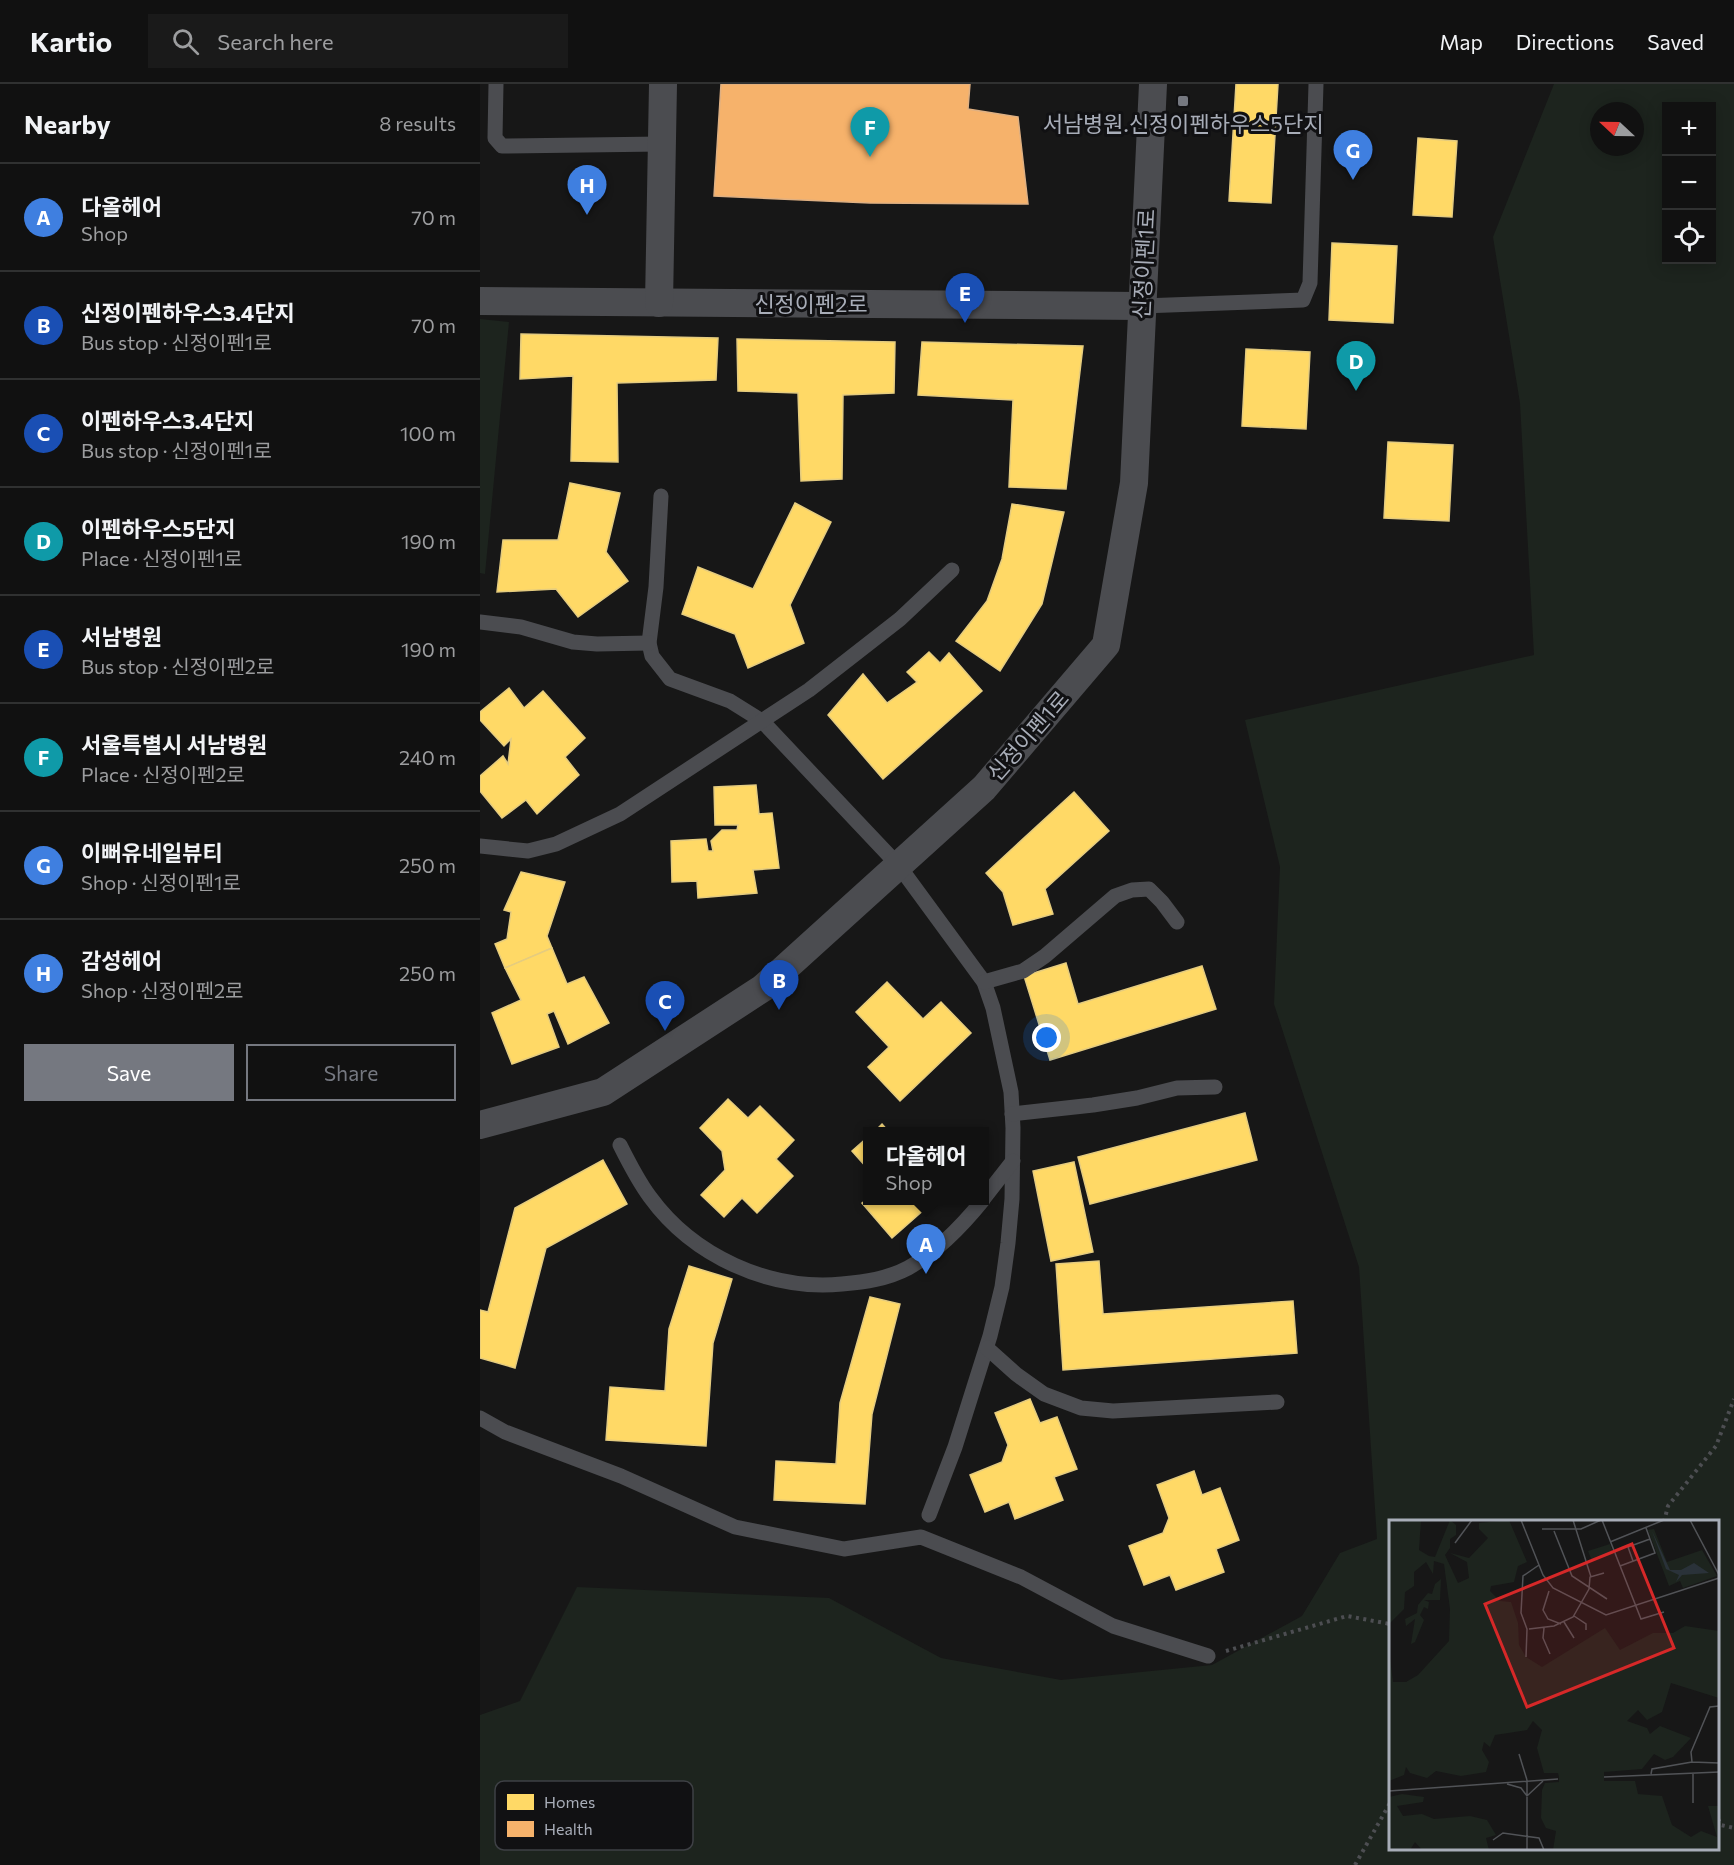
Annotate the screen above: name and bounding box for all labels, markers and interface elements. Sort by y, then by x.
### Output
search box [148,14,568,68]
text: Kartio [30,24,112,58]
icon: search [169,25,202,58]
text: Search here [217,28,334,55]
text: Map [1440,29,1483,54]
text: Directions [1516,29,1614,54]
text: Saved [1647,29,1704,54]
marker: 서남병원.신정이펜하우스5단지 [1176,94,1190,108]
north arrow [1590,102,1644,156]
map controls [1662,102,1716,264]
button: + [1662,102,1716,156]
pin: F [850,107,890,157]
text: Nearby [24,108,111,139]
place label: 서남병원.신정이펜하우스5단지 [1043,110,1323,137]
text: 8 results [379,111,456,135]
pin: G [1334,130,1372,180]
button: − [1662,156,1716,210]
pin: H [568,166,606,215]
text: 다올헤어 [81,193,162,220]
text: A [36,205,51,229]
text: 70 m [411,205,456,229]
street label: 신정이펜1로 [1127,208,1160,320]
button: locate [1662,210,1716,264]
text: Shop [81,221,128,245]
pin: E [946,274,984,323]
street label: 신정이펜2로 [754,290,868,317]
text: 신정이펜하우스3.4단지 [81,299,295,326]
text: B [37,313,50,337]
text: 70 m [411,313,456,337]
text: Bus stop · 신정이펜1로 [81,330,272,354]
pin: D [1336,342,1376,391]
text: 이펜하우스3.4단지 [81,407,254,434]
text: C [37,421,50,445]
text: 100 m [400,421,456,445]
text: Bus stop · 신정이펜1로 [81,438,272,462]
text: 이펜하우스5단지 [81,515,236,542]
text: D [36,529,51,553]
text: 190 m [401,529,456,553]
text: Place · 신정이펜1로 [81,546,242,570]
text: 서남병원 [81,623,162,650]
text: E [38,637,49,661]
text: 190 m [401,637,456,661]
text: Bus stop · 신정이펜2로 [81,654,274,678]
street label: 신정이펜1로 [981,685,1074,786]
text: 서울특별시 서남병원 [81,731,267,758]
text: F [38,745,49,769]
text: 240 m [399,745,456,769]
text: Place · 신정이펜2로 [81,762,245,786]
text: 이뻐유네일뷰티 [81,839,223,866]
text: G [36,853,51,877]
text: 250 m [399,853,456,877]
text: Shop · 신정이펜1로 [81,870,241,894]
text: 감성헤어 [81,947,162,974]
pin: B [760,960,798,1010]
text: H [36,961,51,985]
text: 250 m [399,961,456,985]
text: Shop · 신정이펜2로 [81,978,243,1002]
pin: C [646,982,684,1031]
your location [1032,1023,1061,1052]
button: Save [24,1044,234,1101]
button: Share [246,1044,456,1101]
popup [863,1127,989,1205]
text: 다올헤어 [886,1142,966,1169]
text: Shop [886,1170,933,1194]
pin: A [906,1224,946,1274]
inset map [1389,1520,1719,1850]
legend [495,1781,693,1850]
text: Homes [544,1792,595,1811]
text: Health [544,1819,593,1838]

